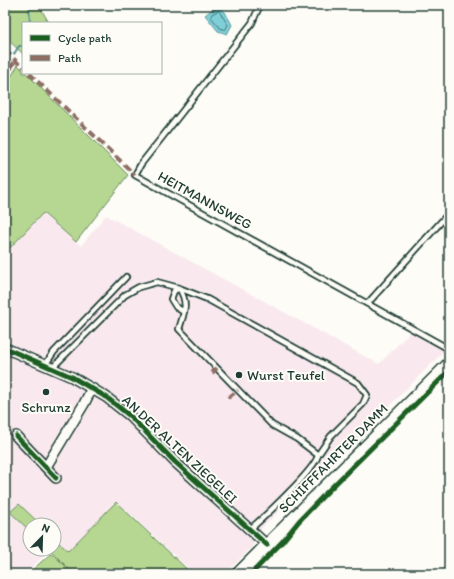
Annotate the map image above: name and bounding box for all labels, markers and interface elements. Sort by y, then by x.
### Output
legend [22,22,162,74]
text: Cycle path [58,31,112,45]
text: Path [58,51,81,65]
street label: HEITMANNSWEG [155,168,255,233]
place label: Wurst Teufel [247,367,325,384]
marker: Wurst Teufel [234,370,244,380]
marker: Schrunz [41,387,51,397]
street label: AN DER ALTEN ZIEGELEI [119,392,241,507]
place label: Schrunz [21,399,71,416]
street label: SCHIFFFAHRTER DAMM [275,400,392,517]
north arrow [22,517,62,557]
text: N [40,521,52,536]

